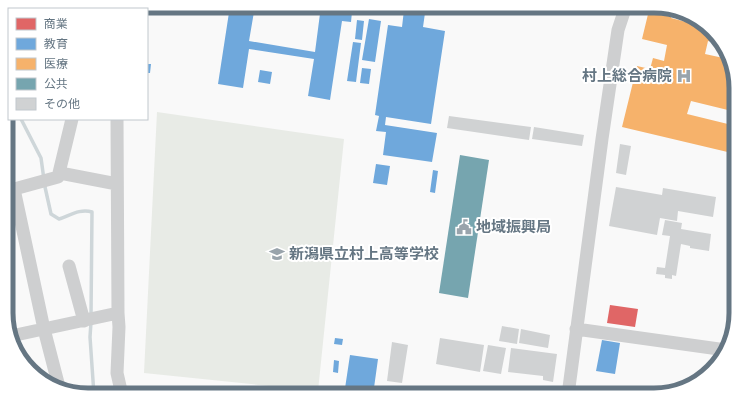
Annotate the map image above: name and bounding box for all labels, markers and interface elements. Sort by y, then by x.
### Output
legend [8,8,148,120]
text: 商業 [44,17,68,31]
text: 教育 [44,37,68,51]
text: 医療 [44,57,68,71]
place label: 村上総合病院 [582,67,672,85]
hospital icon: 村上総合病院 [675,67,693,85]
text: 公共 [44,77,68,91]
text: その他 [44,97,80,111]
public building icon: 地域振興局 [455,218,473,236]
place label: 地域振興局 [476,218,551,236]
school or university icon: 新潟県立村上高等学校 [268,245,286,263]
place label: 新潟県立村上高等学校 [289,245,439,263]

